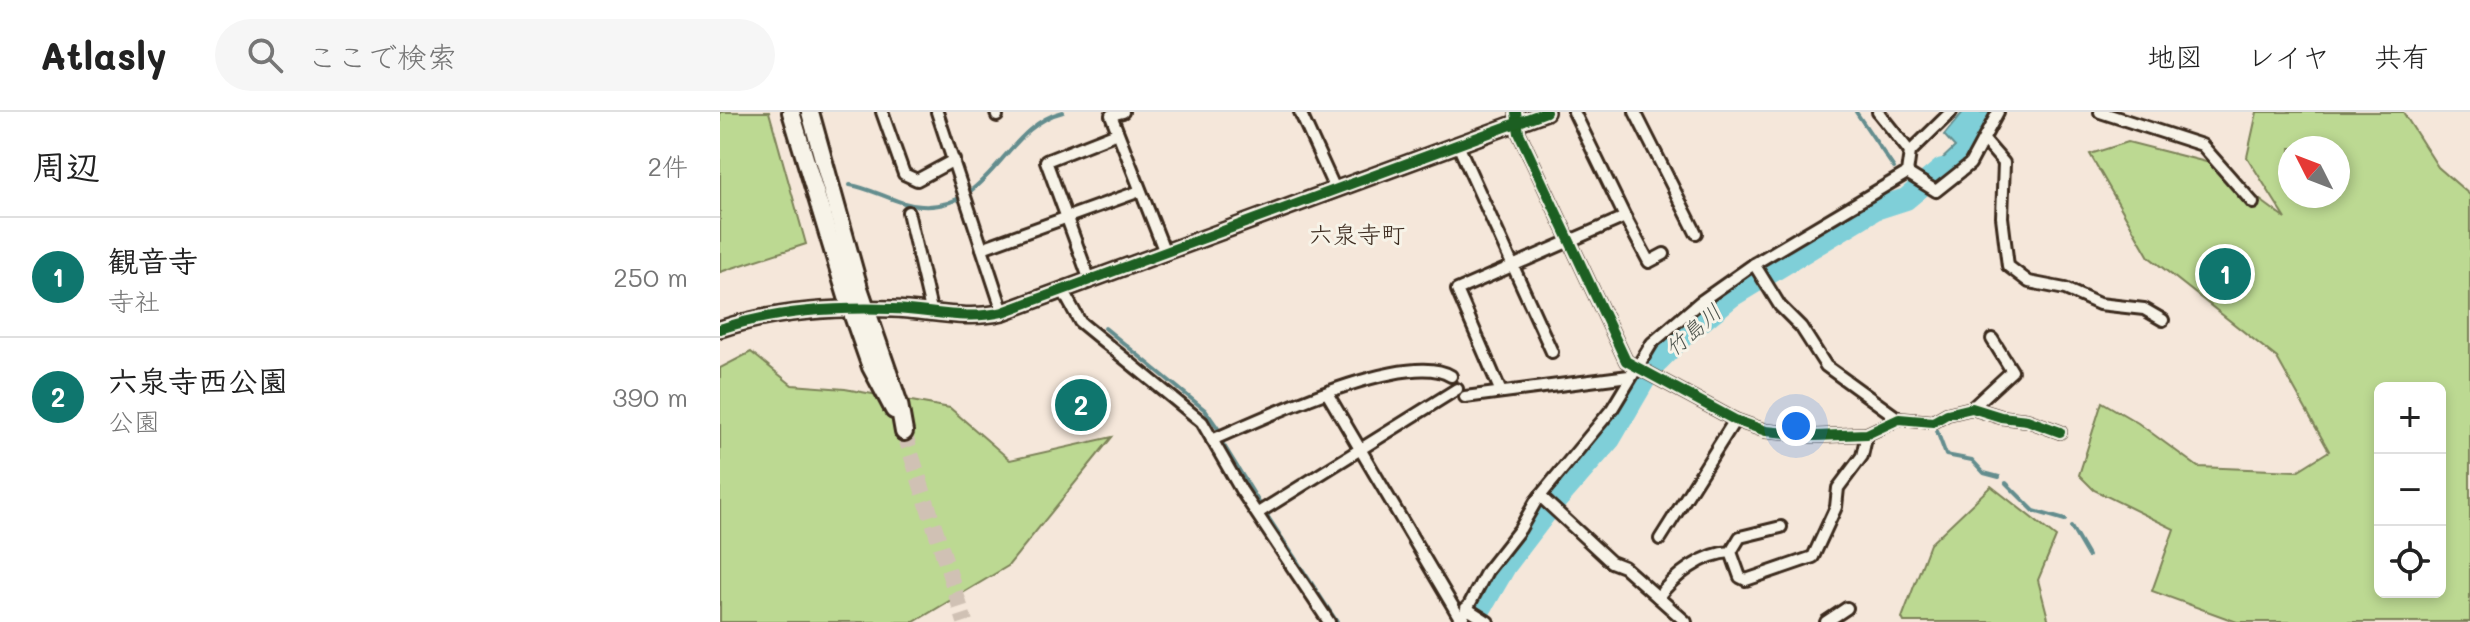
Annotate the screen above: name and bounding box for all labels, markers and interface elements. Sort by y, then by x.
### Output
search box [215,19,775,91]
text: Atlasly [40,30,167,80]
icon: search [243,33,287,77]
text: ここで検索 [307,36,457,76]
text: 地図 [2147,38,2203,74]
text: レイヤ [2247,38,2330,74]
text: 共有 [2374,38,2430,74]
north arrow [2278,136,2350,208]
text: 周辺 [32,143,100,188]
text: 2件 [648,149,688,183]
district label: 六泉寺町 [1309,218,1405,249]
text: 観音寺 [108,240,198,280]
pin: 1 [2199,244,2251,304]
text: 1 [52,260,64,294]
text: 250 m [613,260,688,294]
text: 寺社 [108,284,160,318]
water label: 竹島川 [1658,297,1727,362]
text: 六泉寺西公園 [108,360,288,400]
pin: 2 [1055,375,1107,435]
text: 2 [51,380,65,414]
text: 390 m [612,380,688,414]
map controls [2374,382,2446,598]
button: + [2374,382,2446,454]
text: 公園 [108,404,160,438]
your location [1776,406,1816,446]
button: − [2374,454,2446,526]
button: locate [2374,526,2446,598]

